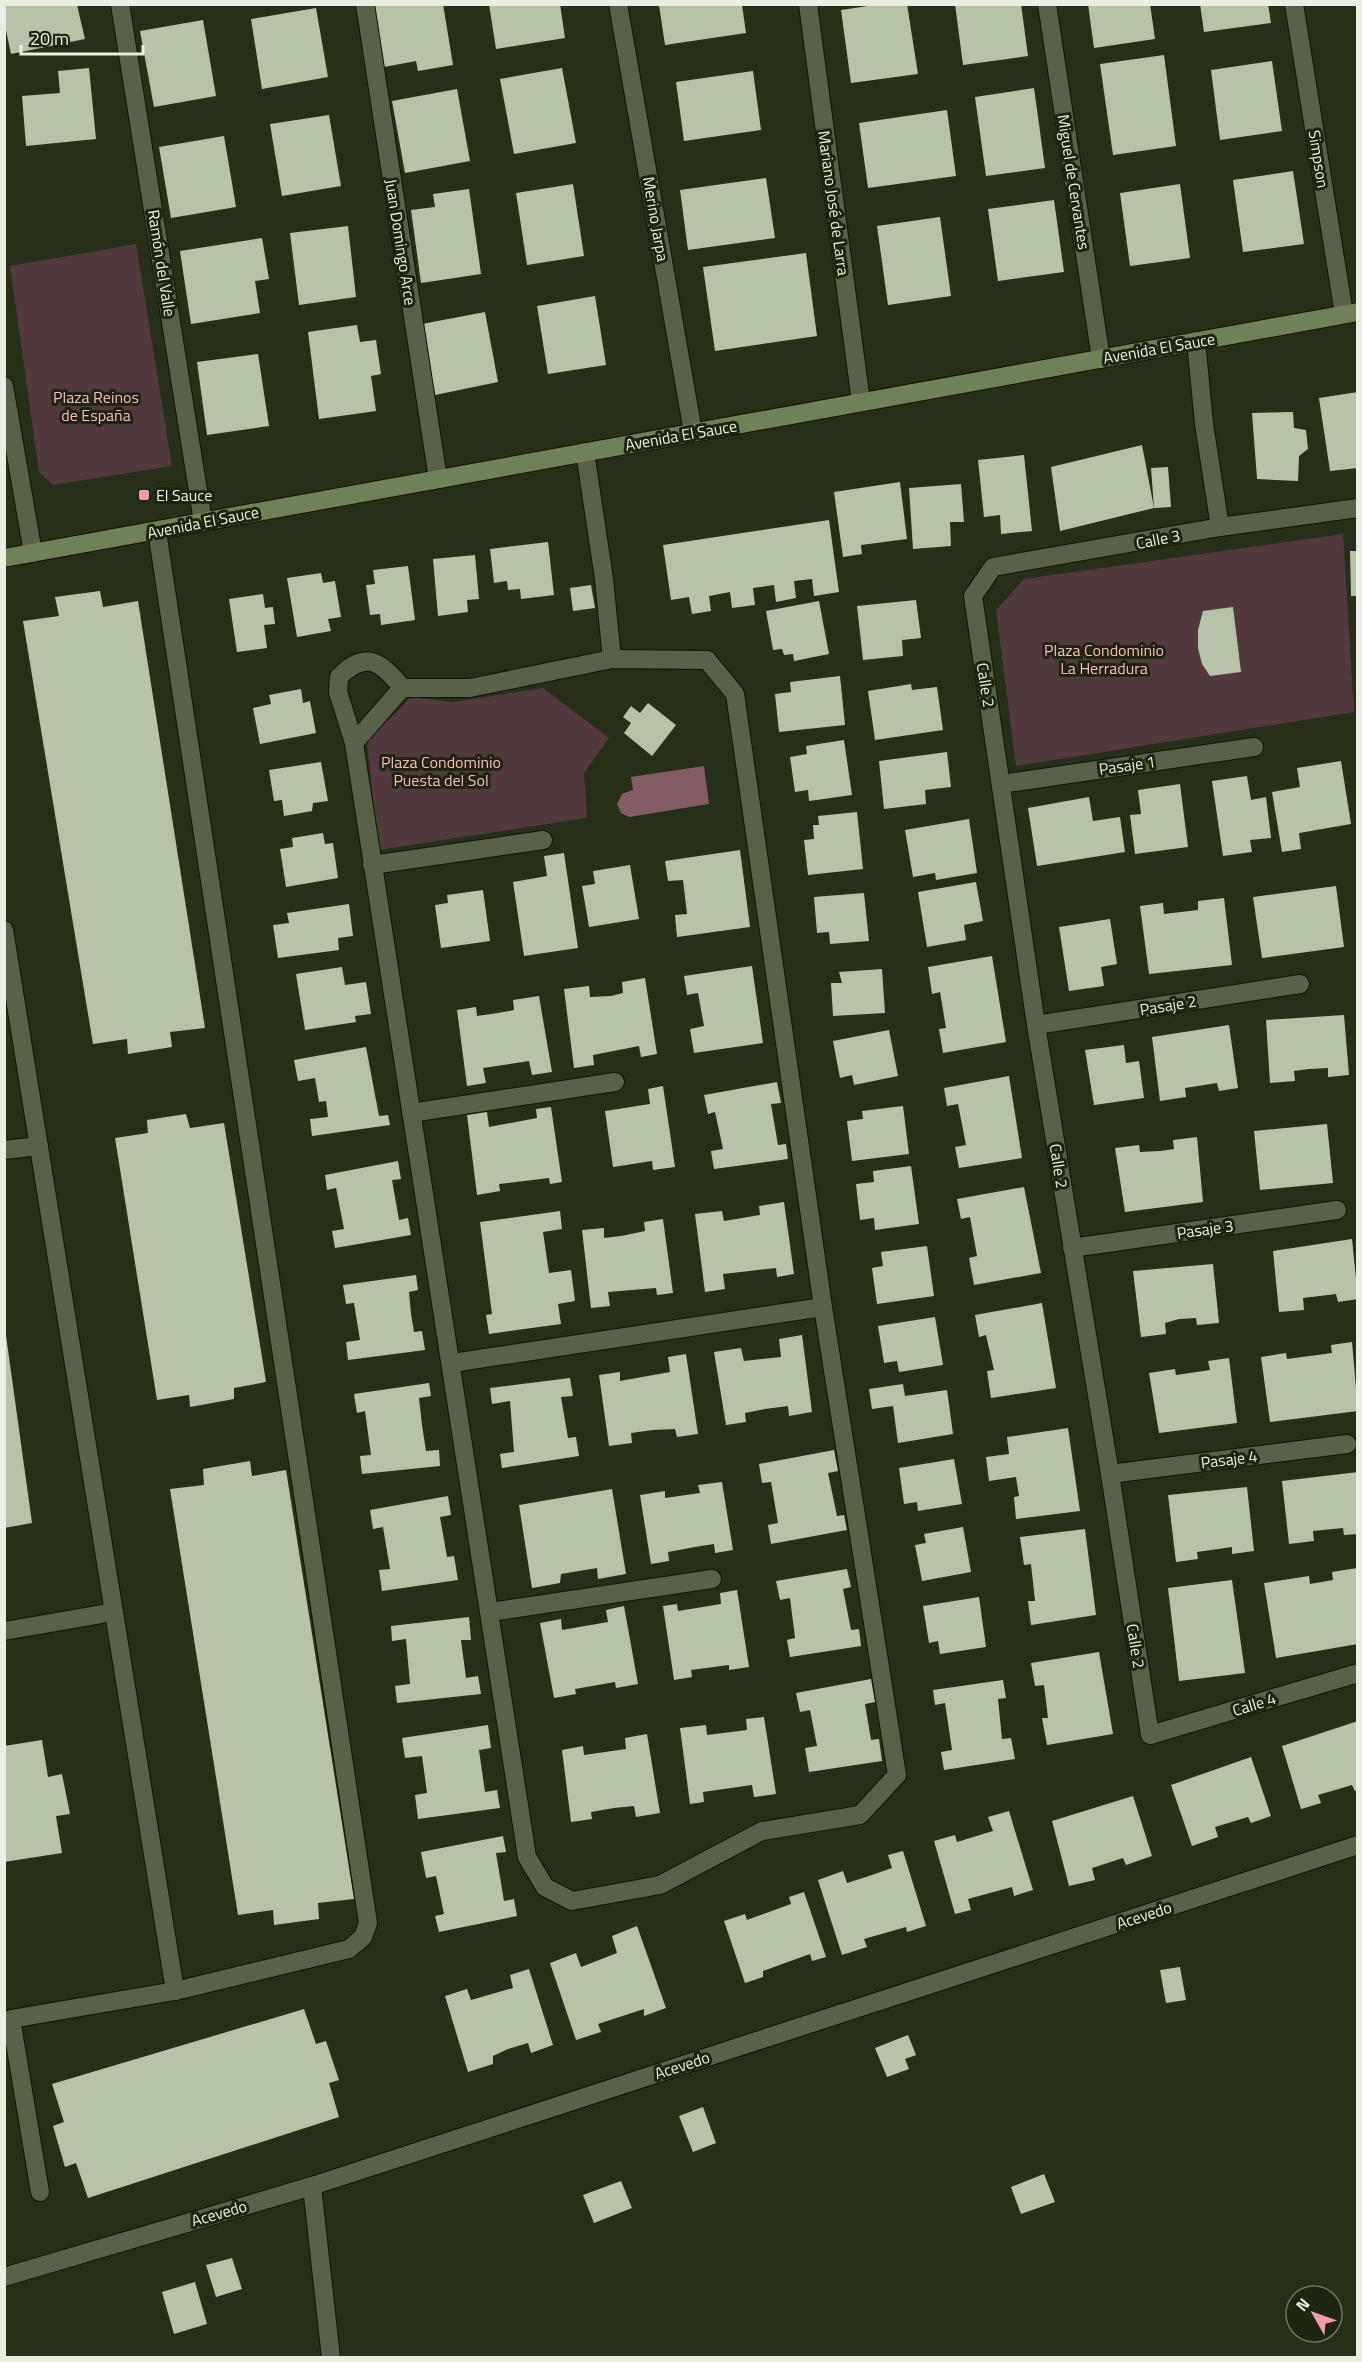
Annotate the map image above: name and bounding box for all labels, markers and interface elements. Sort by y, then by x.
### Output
scale bar [21,18,142,56]
text: 20 m [30,25,69,52]
street label: Miguel de Cervantes [1051,113,1097,251]
street label: Simpson [1303,128,1335,190]
street label: Mariano José de Larra [812,129,856,277]
street label: Merino Jarpa [637,175,675,263]
street label: Juan Domingo Arce [379,177,423,307]
street label: Ramón del Valle [142,208,182,318]
street label: Avenida El Sauce [1101,326,1217,370]
park label: Plaza Reinos de España [53,385,139,427]
street label: Avenida El Sauce [623,413,739,457]
place label: El Sauce [156,483,212,507]
marker: El Sauce [137,488,151,502]
street label: Avenida El Sauce [145,499,261,545]
street label: Calle 3 [1134,523,1182,555]
park label: Plaza Condominio La Herradura [1044,638,1164,680]
street label: Calle 2 [971,661,1001,709]
street label: Pasaje 1 [1097,749,1157,781]
park label: Plaza Condominio Puesta del Sol [381,750,501,792]
street label: Pasaje 2 [1138,989,1198,1021]
street label: Calle 2 [1044,1142,1074,1190]
street label: Pasaje 3 [1175,1213,1235,1245]
street label: Pasaje 4 [1199,1444,1259,1474]
street label: Calle 2 [1121,1622,1151,1670]
street label: Calle 4 [1229,1686,1279,1722]
street label: Acevedo [1113,1895,1175,1935]
street label: Acevedo [651,2045,713,2085]
street label: Acevedo [188,2194,250,2232]
north arrow [1284,2284,1344,2344]
text: N [1290,2292,1315,2316]

